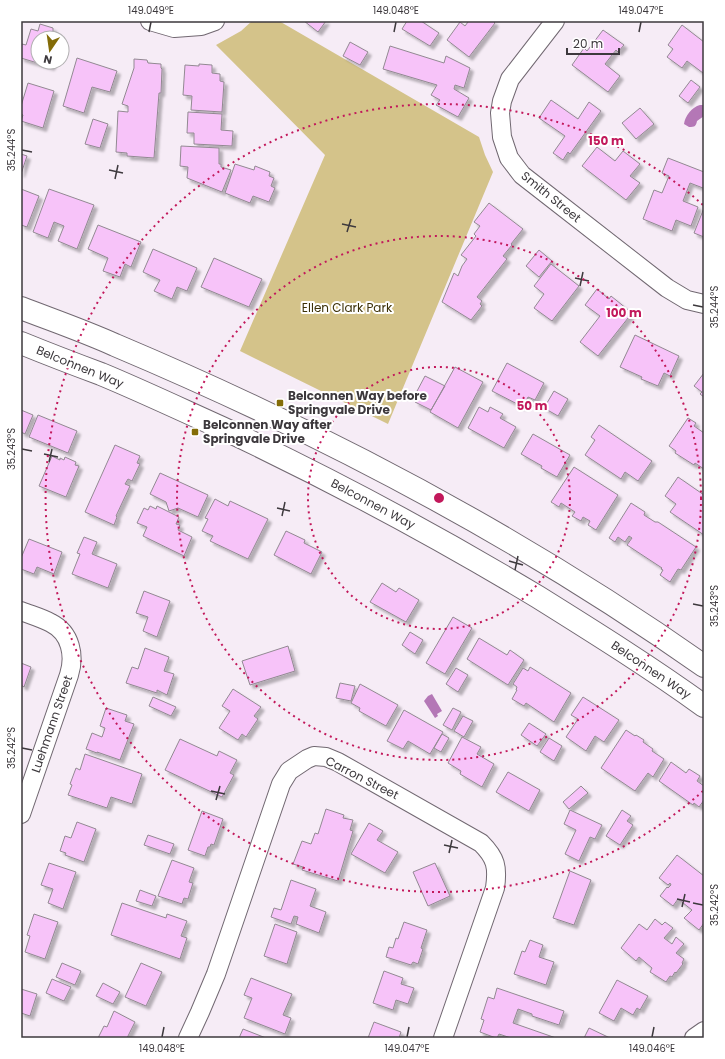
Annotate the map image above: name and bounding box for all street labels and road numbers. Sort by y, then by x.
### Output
street label: Smith Street [518,167,585,226]
street label: Belconnen Way [34,341,127,392]
street label: Belconnen Way [328,474,418,533]
street label: Belconnen Way [608,637,695,703]
street label: Luehmann Street [27,673,76,775]
street label: Carron Street [323,752,402,803]

